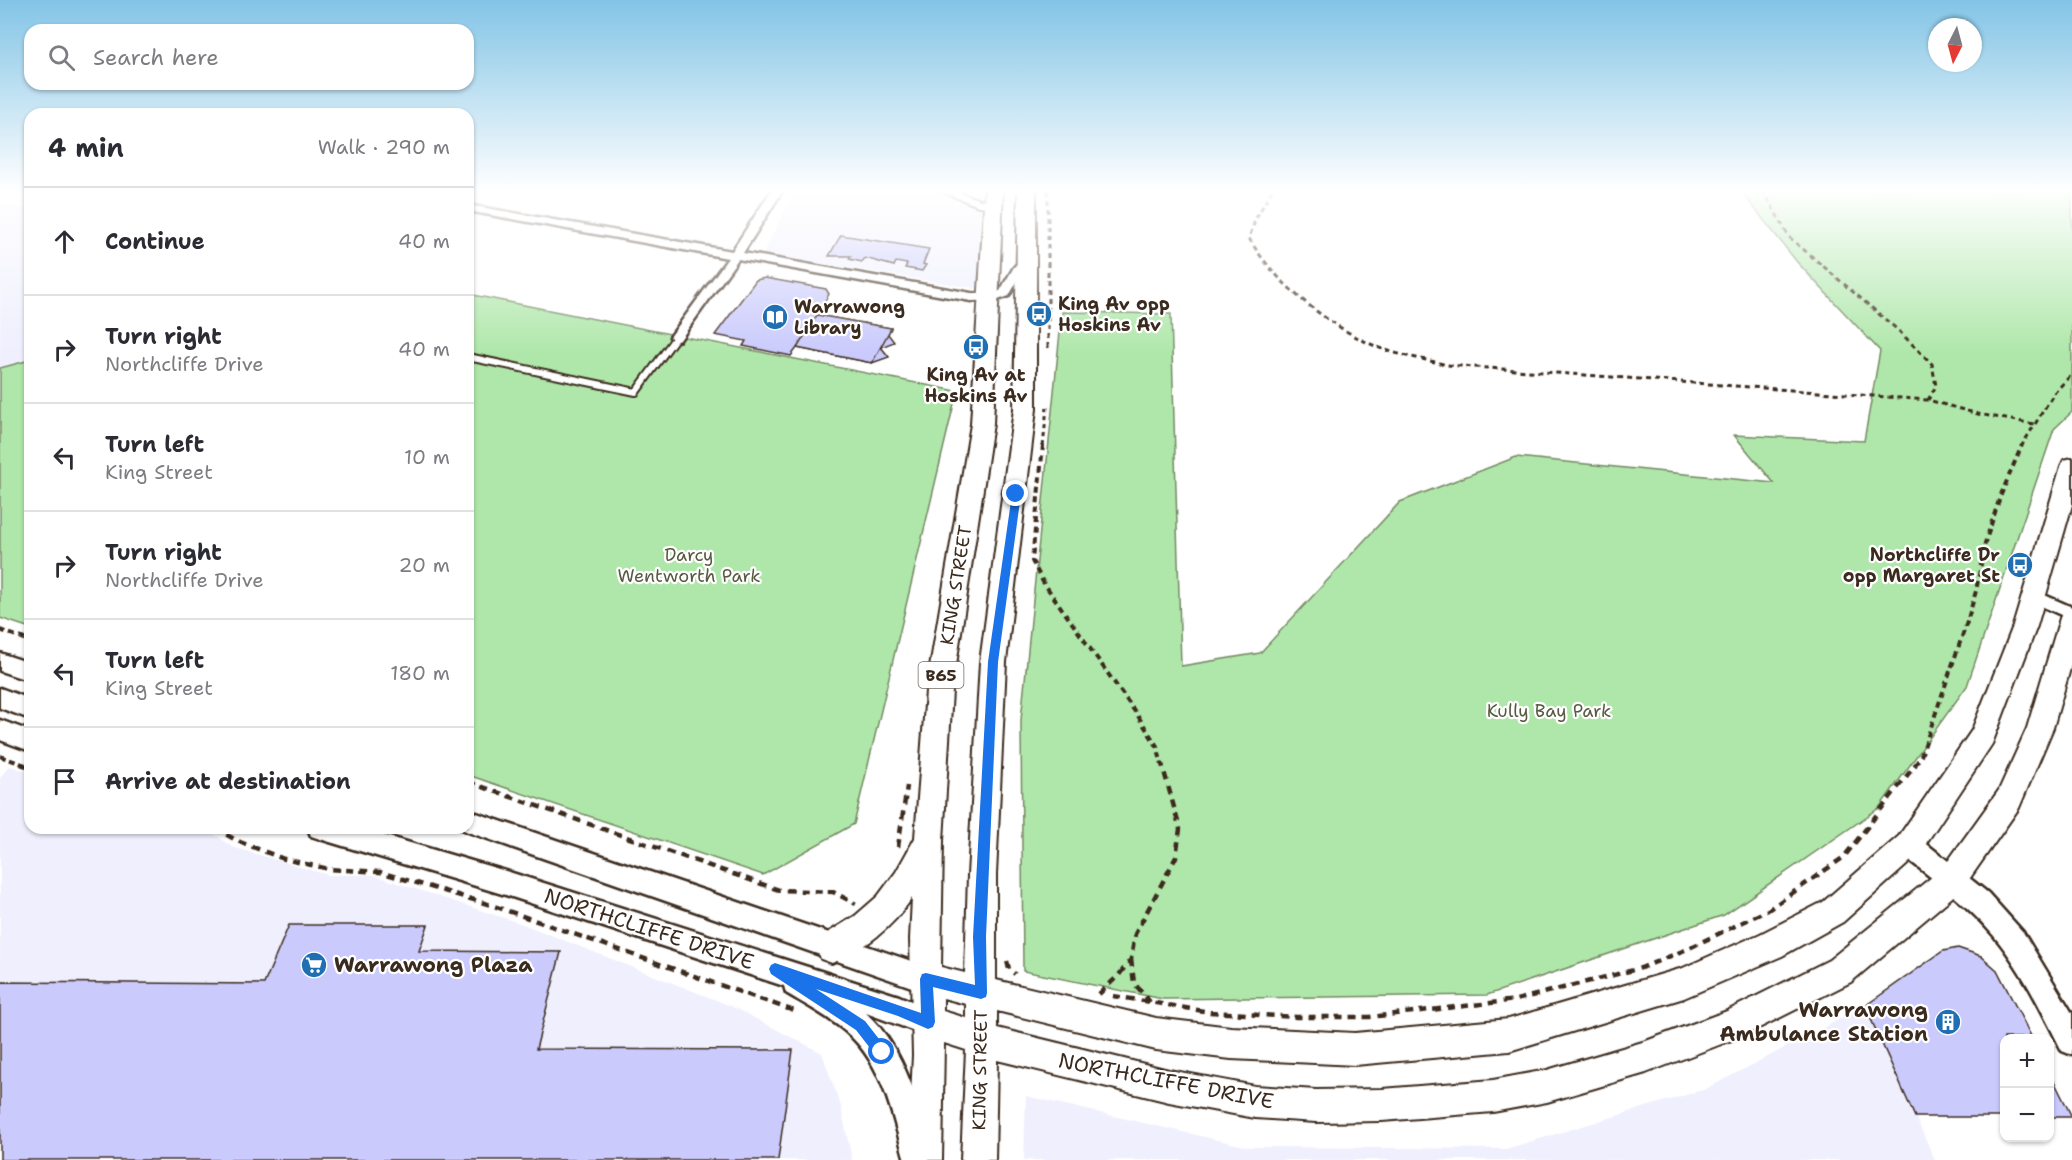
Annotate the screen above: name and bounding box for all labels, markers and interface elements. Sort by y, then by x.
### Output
north arrow [1928,18,1982,72]
search box [24,24,474,90]
icon: search [45,41,78,74]
text: Search here [93,43,219,72]
text: 4 min [48,130,124,165]
text: Walk · 290 m [318,134,450,160]
icon: ahead [48,225,81,258]
text: Continue [105,227,205,256]
text: 40 m [398,228,450,254]
place label: King Av opp Hoskins Av [1058,292,1170,337]
place label: Warrawong Library [794,295,905,340]
bus stop icon: King Av opp Hoskins Av [1024,299,1054,329]
library icon: Warrawong Library [760,302,790,332]
text: Turn right [105,322,222,351]
bus stop icon: King Av at Hoskins Av [961,332,991,362]
icon: right [48,333,81,366]
text: 40 m [398,336,450,362]
text: Northcliffe Drive [105,351,264,377]
place label: King Av at Hoskins Av [924,363,1028,408]
text: Turn left [105,430,204,459]
icon: left [48,441,81,474]
text: 10 m [404,444,450,470]
text: King Street [105,459,213,485]
route end [1002,480,1028,506]
street label: KING STREET [935,523,977,647]
text: Turn right [105,538,222,567]
park label: Darcy Wentworth Park [617,543,761,588]
place label: Northcliffe Dr opp Margaret St [1843,543,2000,588]
icon: right [48,549,81,582]
bus stop icon: Northcliffe Dr opp Margaret St [2005,550,2035,580]
text: 20 m [399,552,450,578]
text: Northcliffe Drive [105,567,264,593]
text: Turn left [105,646,204,675]
icon: left [48,657,81,690]
text: 180 m [390,660,450,686]
road number: B65 [918,662,964,688]
text: King Street [105,675,213,701]
park label: Kully Bay Park [1487,699,1611,723]
icon: arrive [48,765,81,798]
text: Arrive at destination [105,767,351,796]
street label: NORTHCLIFFE DRIVE [540,882,758,976]
supermarket icon: Warrawong Plaza [299,950,329,980]
place label: Warrawong Plaza [334,951,533,979]
place label: Warrawong Ambulance Station [1719,996,1928,1048]
building icon: Warrawong Ambulance Station [1933,1007,1963,1037]
street label: KING STREET [967,1009,993,1131]
map controls [2000,1034,2054,1142]
button: + [2000,1034,2054,1088]
route start [868,1038,894,1064]
street label: NORTHCLIFFE DRIVE [1056,1046,1276,1116]
button: − [2000,1088,2054,1142]

